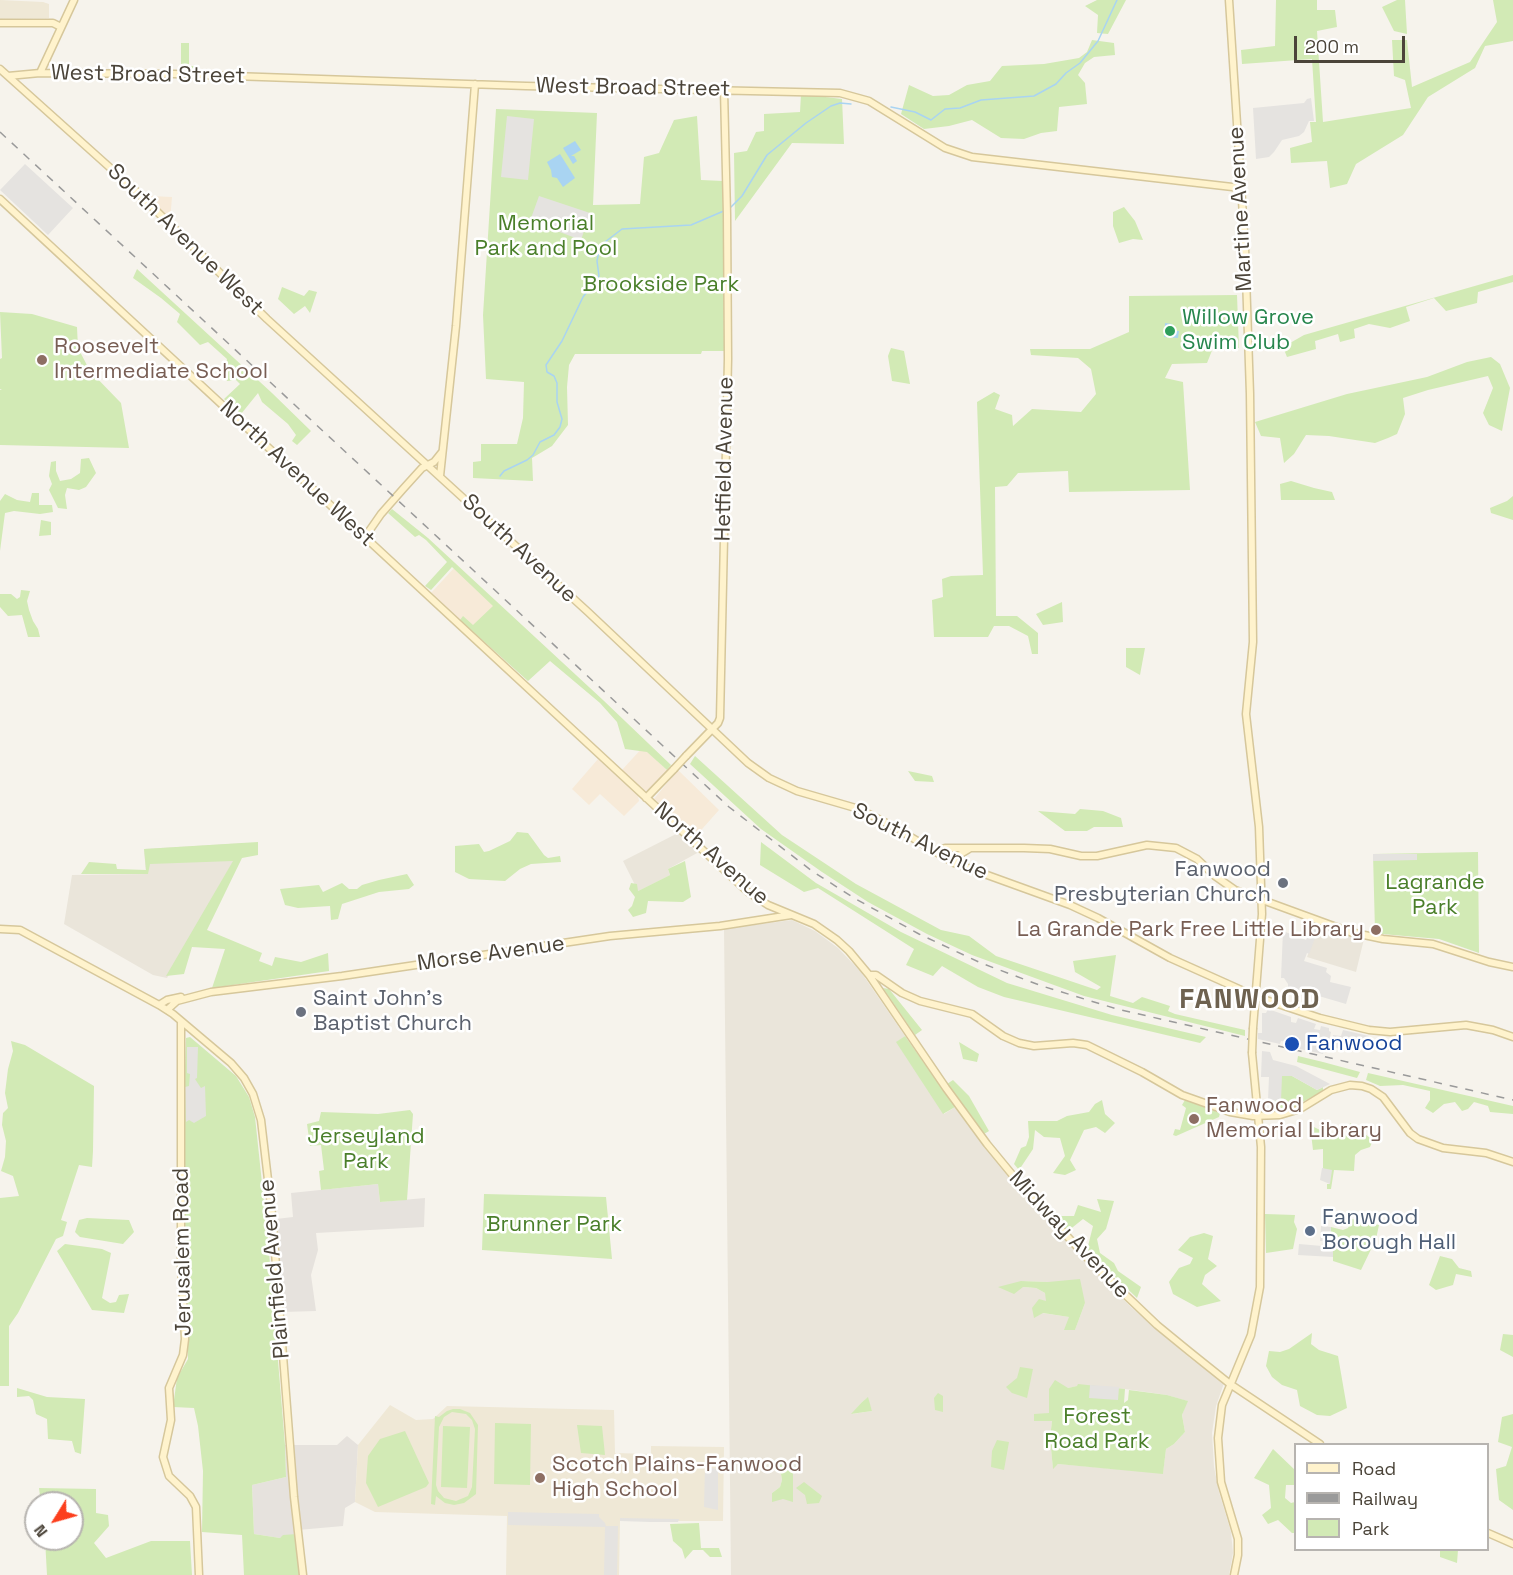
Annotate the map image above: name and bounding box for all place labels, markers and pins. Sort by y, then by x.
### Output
place label: Willow Grove Swim Club [1182,305,1314,356]
marker: Willow Grove Swim Club [1163,324,1177,338]
place label: Roosevelt Intermediate School [54,334,268,386]
marker: Roosevelt Intermediate School [35,353,49,367]
place label: Fanwood Presbyterian Church [1054,857,1271,908]
marker: Fanwood Presbyterian Church [1276,876,1290,890]
place label: La Grande Park Free Little Library [1017,917,1364,943]
marker: La Grande Park Free Little Library [1369,923,1383,937]
place label: Saint John's Baptist Church [313,986,472,1038]
marker: Saint John's Baptist Church [294,1005,308,1019]
place label: Fanwood [1306,1031,1403,1057]
marker: Fanwood [1283,1035,1301,1053]
place label: Fanwood Memorial Library [1206,1093,1382,1144]
marker: Fanwood Memorial Library [1187,1112,1201,1126]
place label: Fanwood Borough Hall [1322,1205,1456,1256]
marker: Fanwood Borough Hall [1303,1224,1317,1238]
place label: Scotch Plains-Fanwood High School [552,1452,802,1504]
marker: Scotch Plains-Fanwood High School [533,1471,547,1485]

